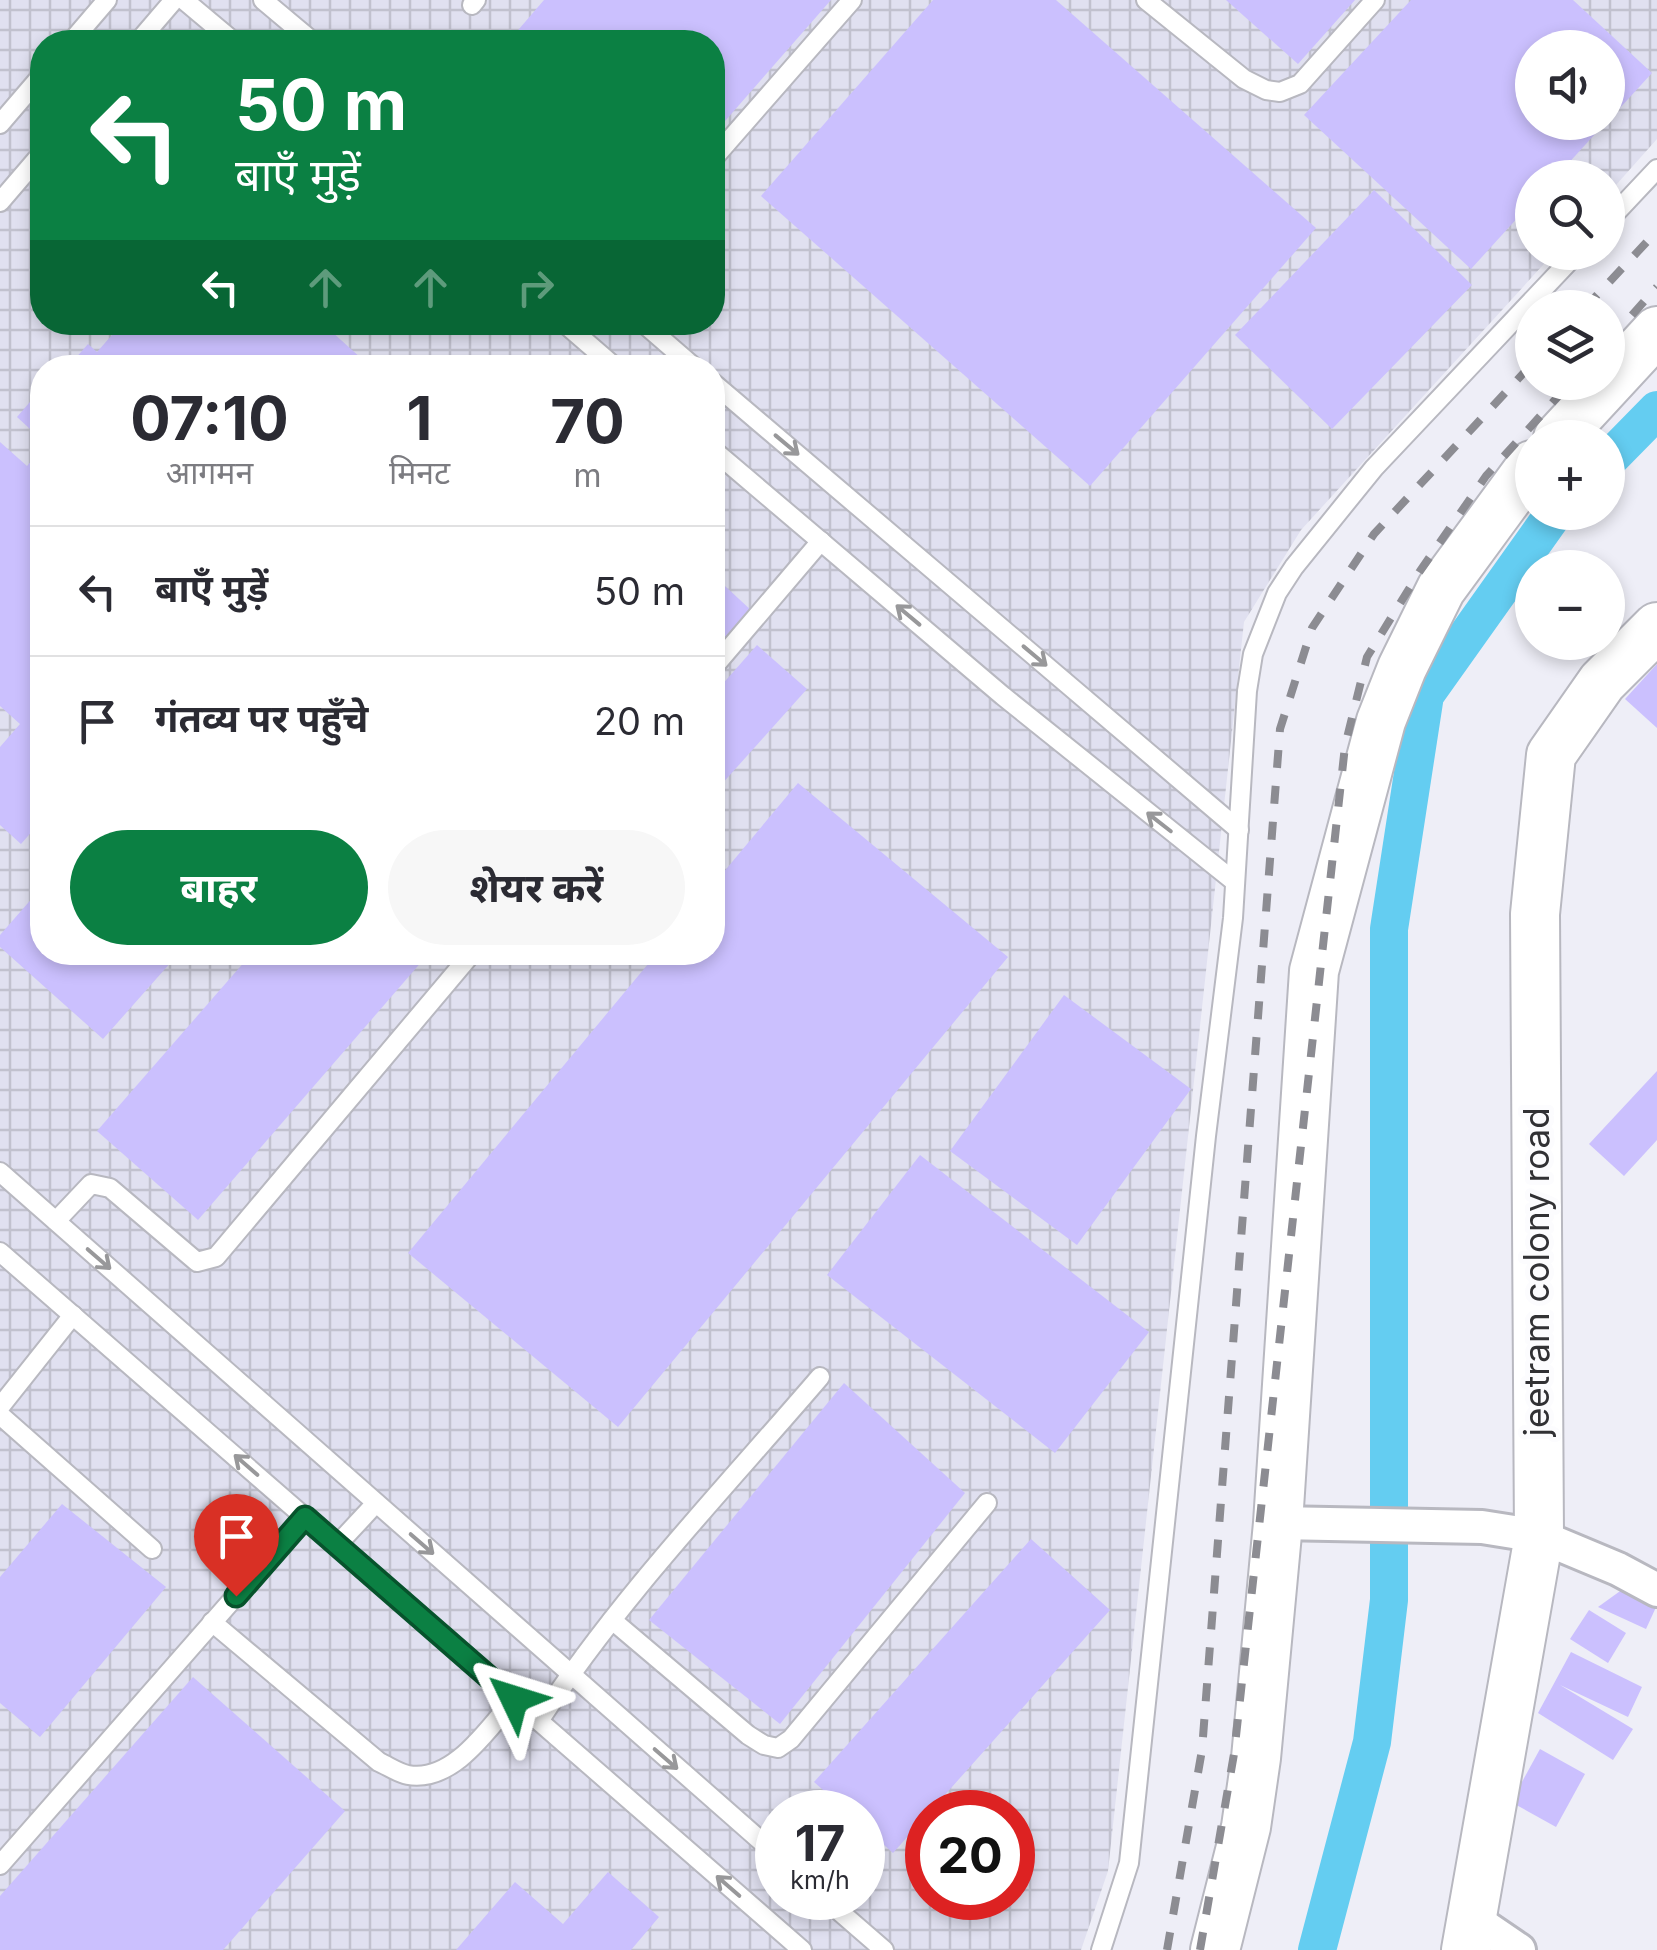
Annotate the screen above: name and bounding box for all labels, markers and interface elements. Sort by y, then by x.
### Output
map controls [1515,30,1625,660]
button: sound [1515,30,1625,140]
text: 50 m [235,62,407,147]
icon: left [70,70,200,200]
text: बाएँ मुड़ें [235,147,361,202]
button: search [1515,160,1625,270]
icon: left [193,260,248,315]
icon: ahead [298,260,353,315]
icon: ahead [403,260,458,315]
icon: right [508,260,563,315]
button: layers [1515,290,1625,400]
text: 07:10 [130,382,289,454]
text: 1 [407,382,432,454]
text: 70 [550,385,625,457]
button: + [1515,420,1625,530]
one-way arrow [773,434,799,456]
text: आगमन [166,453,253,492]
text: मिनट [389,453,450,492]
text: m [574,456,602,495]
button: − [1515,550,1625,660]
icon: left [70,564,125,619]
text: बाएँ मुड़ें [155,565,268,611]
text: 50 m [594,568,685,614]
one-way arrow [896,603,921,626]
one-way arrow [1021,644,1047,666]
icon: arrive [70,694,125,749]
text: गंतव्य पर पहुँचे [155,695,368,741]
text: 20 m [594,698,685,744]
one-way arrow [1146,811,1172,833]
button: बाहर [70,830,368,945]
button: शेयर करें [388,830,685,945]
street label: jeetram colony road [1515,1107,1557,1438]
one-way arrow [86,1248,112,1270]
one-way arrow [234,1454,259,1477]
pin [194,1494,279,1597]
icon: arrive [209,1509,264,1564]
one-way arrow [409,1532,434,1555]
position arrow [462,1647,566,1751]
one-way arrow [653,1747,678,1770]
speed limit sign: 20 [905,1790,1035,1920]
text: 17 [795,1813,845,1873]
text: km/h [790,1865,850,1895]
one-way arrow [716,1874,741,1897]

